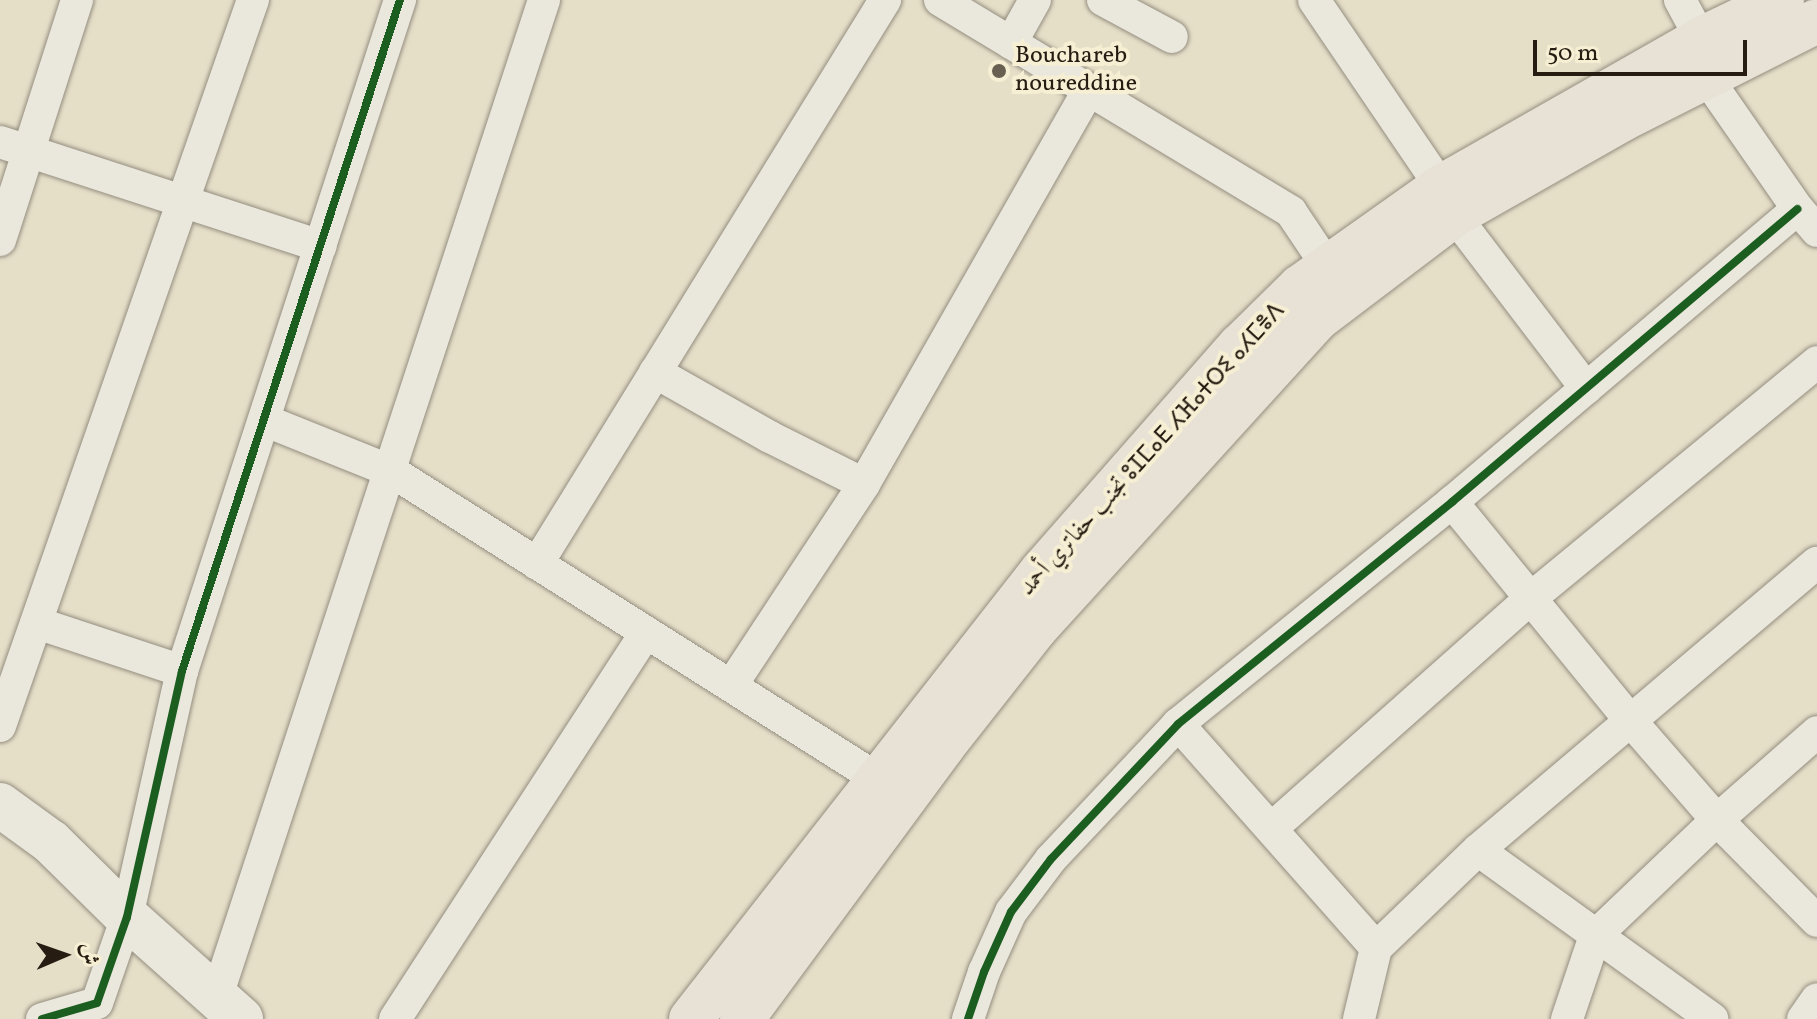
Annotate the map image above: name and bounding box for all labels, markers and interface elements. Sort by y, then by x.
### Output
scale bar [1537,24,1751,74]
text: 50 m [1547,37,1599,71]
place label: Bouchareb noureddine [1015,43,1137,99]
marker: Bouchareb noureddine [990,62,1008,80]
street label: تجنب حفاتري أحمد ⵓⵊⵎⴰⴹ ⵃⴼⴰⵜⵔⵉ ⴰⵃⵎⴻⴷ [1014,298,1292,602]
north arrow [24,915,104,995]
text: ش [73,943,104,966]

